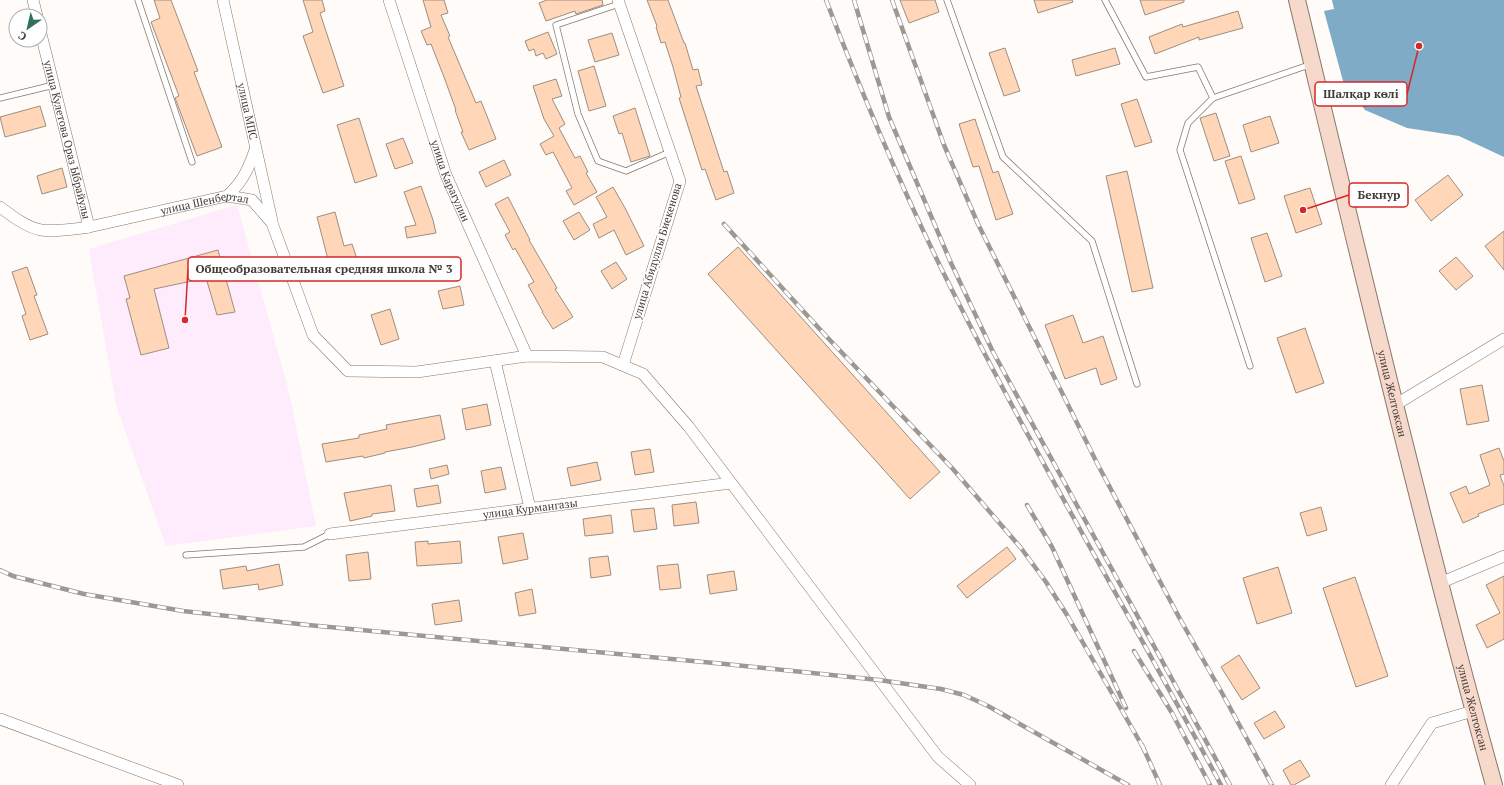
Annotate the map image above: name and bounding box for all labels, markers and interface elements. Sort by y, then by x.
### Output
north arrow [8,8,48,48]
text: С [16,28,29,44]
street label: улица Кулетова Ораз Ыбрайулы [41,58,94,220]
street label: улица МПС [234,81,261,141]
callout: Шалқар көлі [1315,82,1407,106]
text: Шалқар көлі [1323,86,1399,101]
street label: улица Карагулин [428,137,473,224]
street label: улица Абидуллы Биекенова [629,181,685,322]
callout: Бекнур [1349,183,1408,207]
text: Бекнур [1358,187,1400,202]
street label: улица Шенбертал [158,189,250,218]
callout: Общеобразовательная средняя школа № 3 [188,257,461,281]
text: Общеобразовательная средняя школа № 3 [195,261,453,276]
street label: улица Желтоксан [1375,348,1410,439]
street label: улица Курмангазы [481,496,579,522]
street label: улица Желтоксан [1454,662,1491,753]

